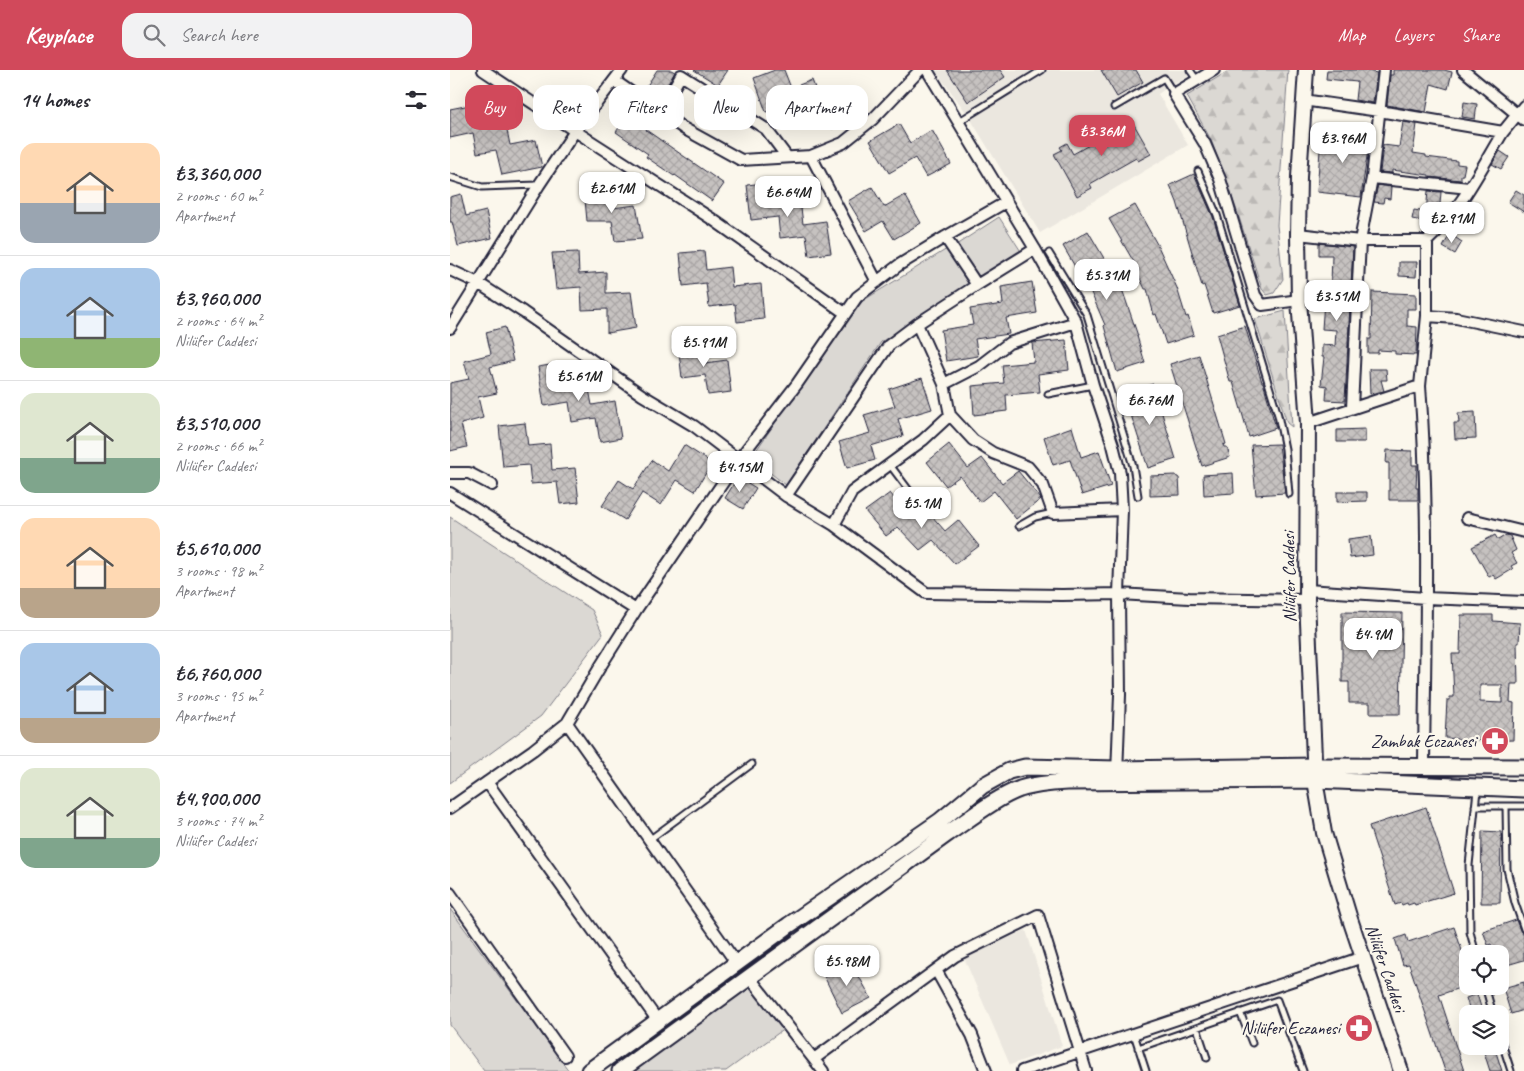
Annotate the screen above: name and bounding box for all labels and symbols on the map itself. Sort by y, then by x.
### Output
pin: ₺3.36M [1061,114,1143,157]
pin: ₺3.96M [1302,122,1384,164]
pin: ₺2.61M [571,172,653,214]
pin: ₺6.64M [747,176,829,218]
pin: ₺2.91M [1411,202,1493,244]
pin: ₺5.31M [1066,258,1148,301]
pin: ₺3.51M [1296,280,1378,322]
pin: ₺5.91M [663,326,745,368]
pin: ₺5.61M [538,360,620,402]
pin: ₺6.76M [1109,384,1191,426]
pin: ₺4.15M [699,450,781,493]
pin: ₺5.1M [887,486,957,529]
street label: Nilüfer Caddesi [1277,529,1301,623]
pin: ₺4.9M [1338,618,1408,660]
pharmacy icon: Zambak Eczanesi [1480,726,1510,756]
place label: Zambak Eczanesi [1371,730,1479,752]
street label: Nilüfer Caddesi [1361,921,1412,1017]
pin: ₺5.98M [806,944,888,987]
pharmacy icon: Nilüfer Eczanesi [1344,1013,1374,1043]
place label: Nilüfer Eczanesi [1241,1017,1343,1039]

